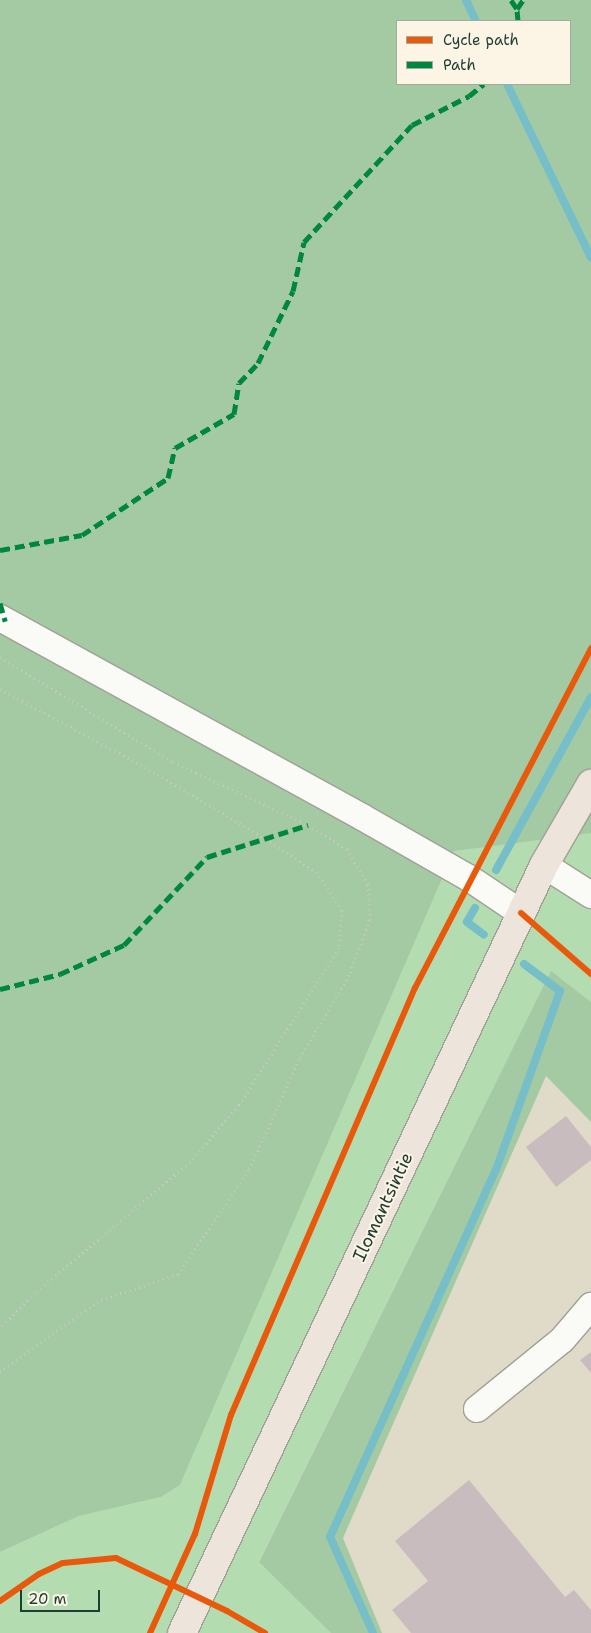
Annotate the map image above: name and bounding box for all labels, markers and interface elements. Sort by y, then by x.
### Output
legend [396,20,571,85]
text: Cycle path [443,30,519,50]
text: Path [443,55,476,75]
street label: Ilomantsintie [348,1149,418,1265]
scale bar [22,1580,102,1612]
text: 20 m [28,1589,67,1609]

